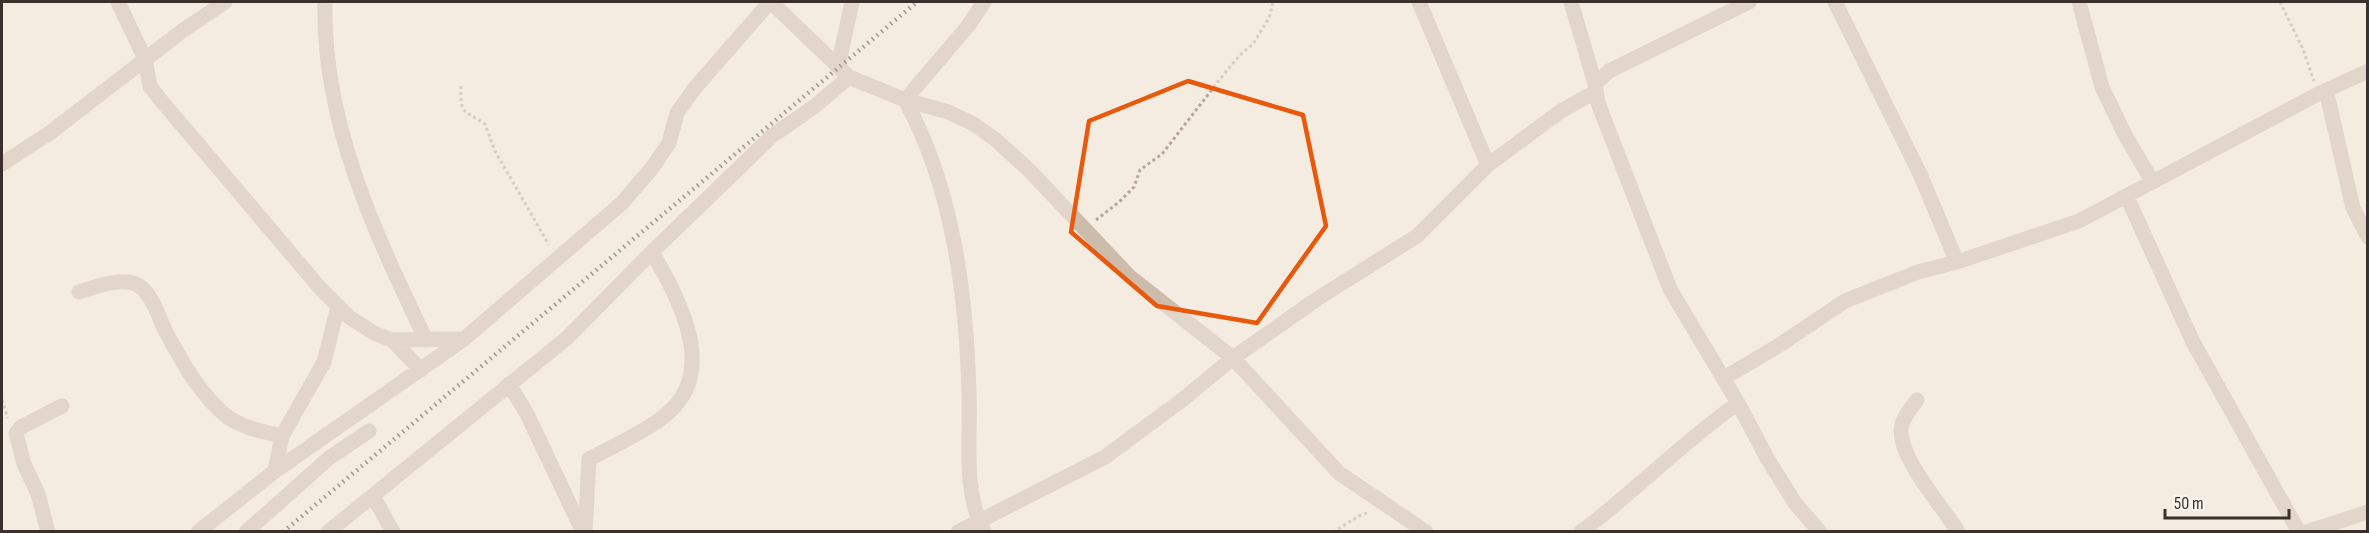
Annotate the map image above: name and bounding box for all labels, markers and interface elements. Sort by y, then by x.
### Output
scale bar [2165,482,2290,520]
text: 50 m [2174,493,2204,514]

